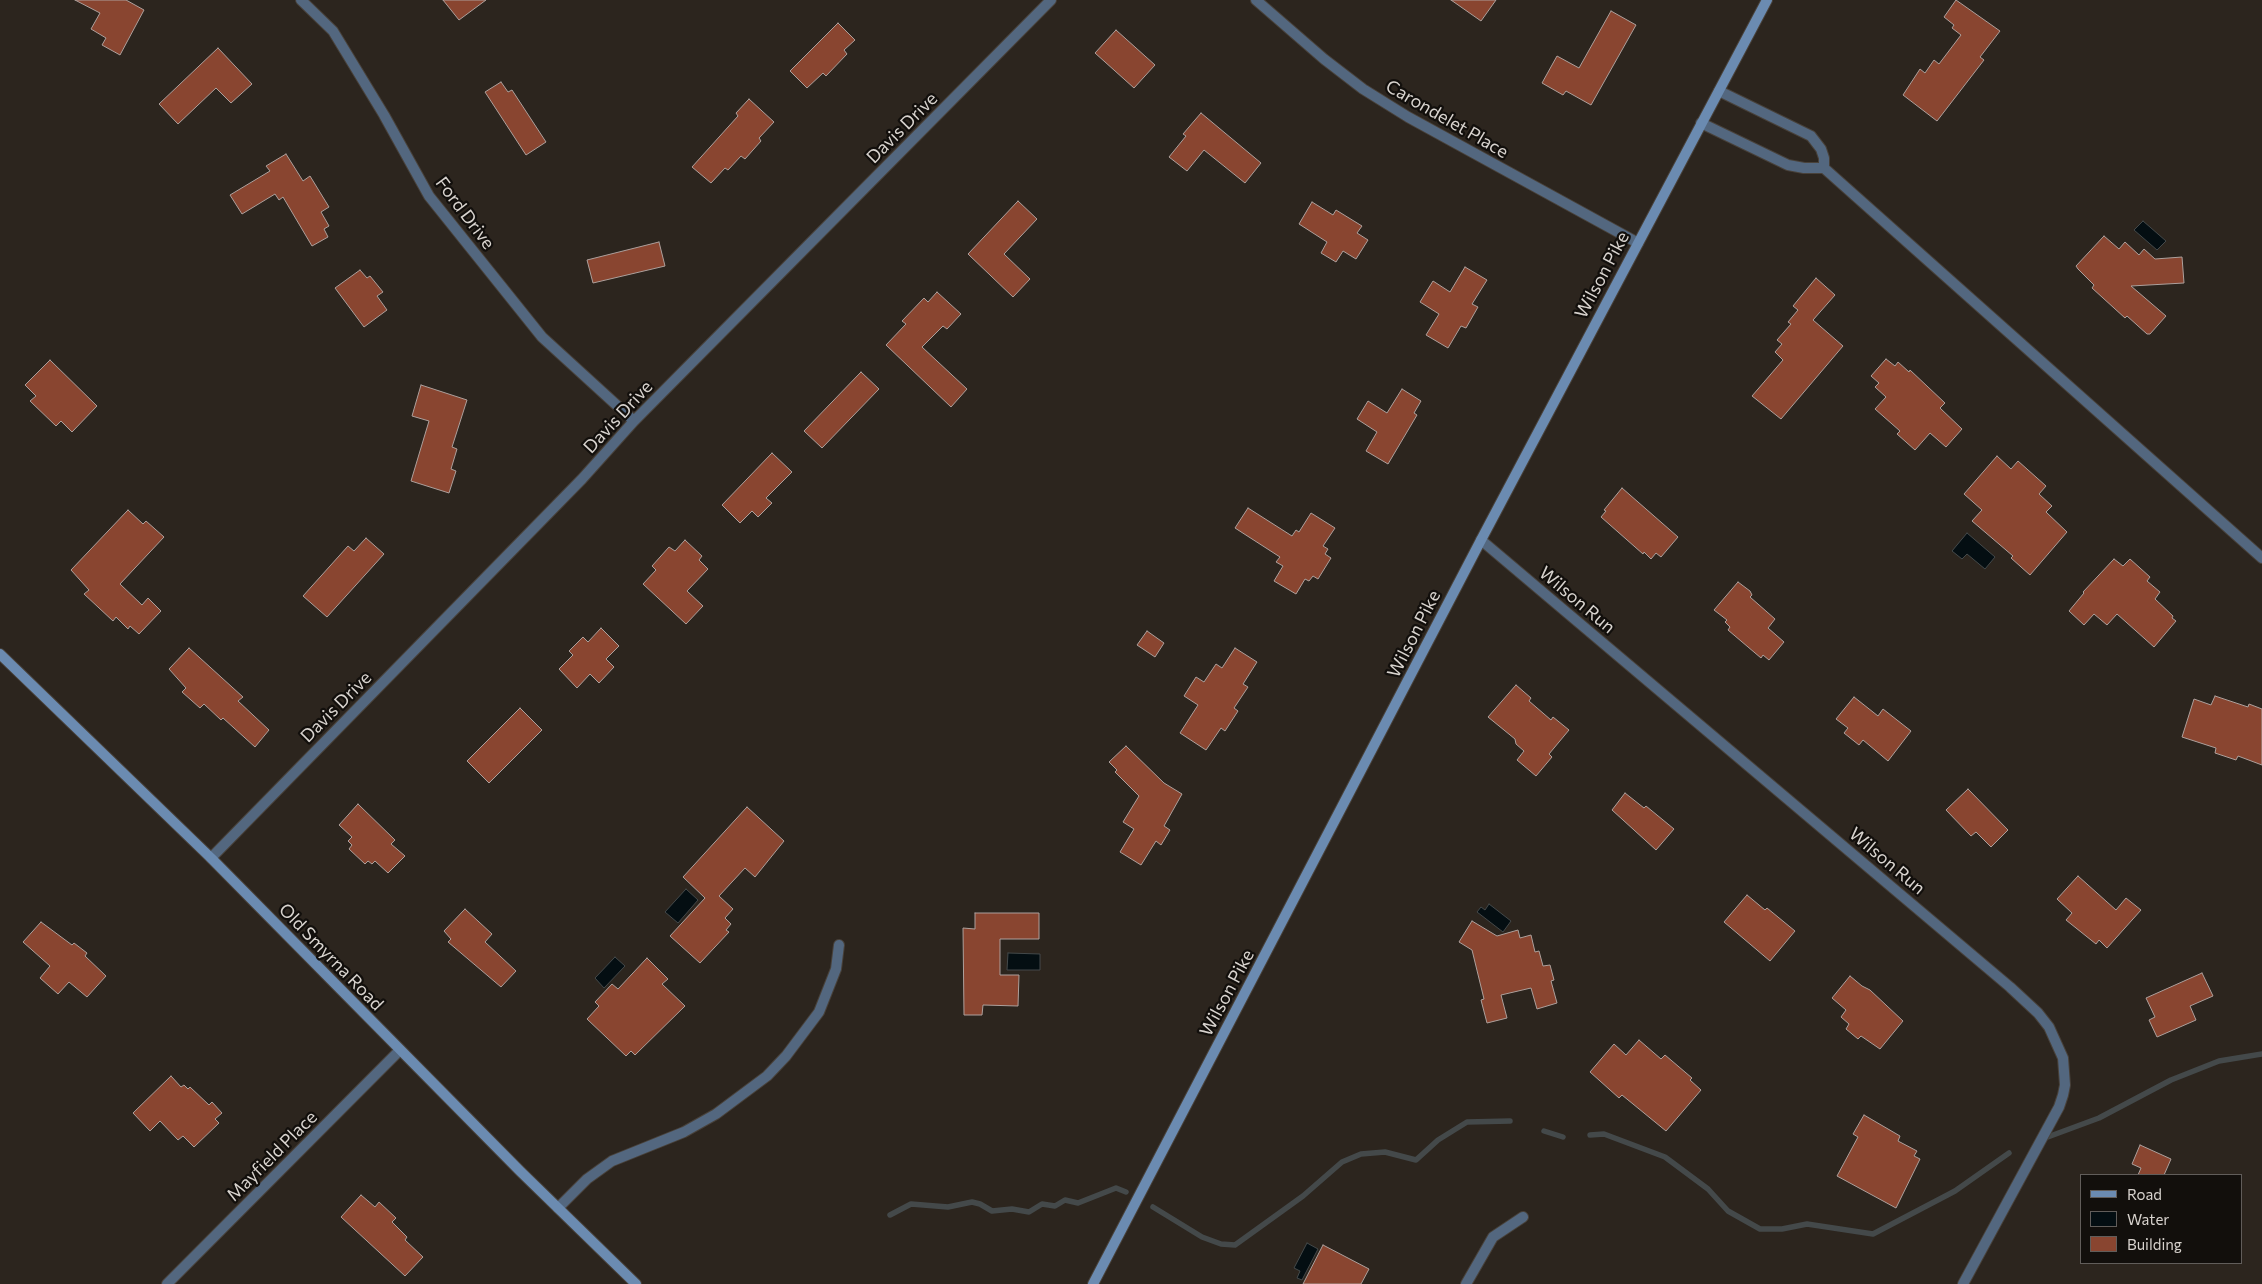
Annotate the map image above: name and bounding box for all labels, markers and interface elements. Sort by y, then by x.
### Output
street label: Carondelet Place [1382,75,1512,163]
street label: Davis Drive [862,88,942,168]
street label: Ford Drive [431,173,499,253]
street label: Wilson Pike [1570,228,1634,322]
street label: Davis Drive [579,376,657,458]
street label: Wilson Run [1535,562,1619,638]
street label: Wilson Pike [1383,587,1445,681]
street label: Davis Drive [296,667,376,747]
street label: Wilson Run [1845,823,1929,899]
street label: Old Smyrna Road [274,899,388,1015]
street label: Wilson Pike [1195,946,1259,1040]
street label: Mayfield Place [222,1106,322,1206]
legend [2080,1174,2242,1264]
text: Road [2127,1185,2162,1203]
text: Water [2127,1210,2169,1228]
text: Building [2127,1235,2182,1253]

